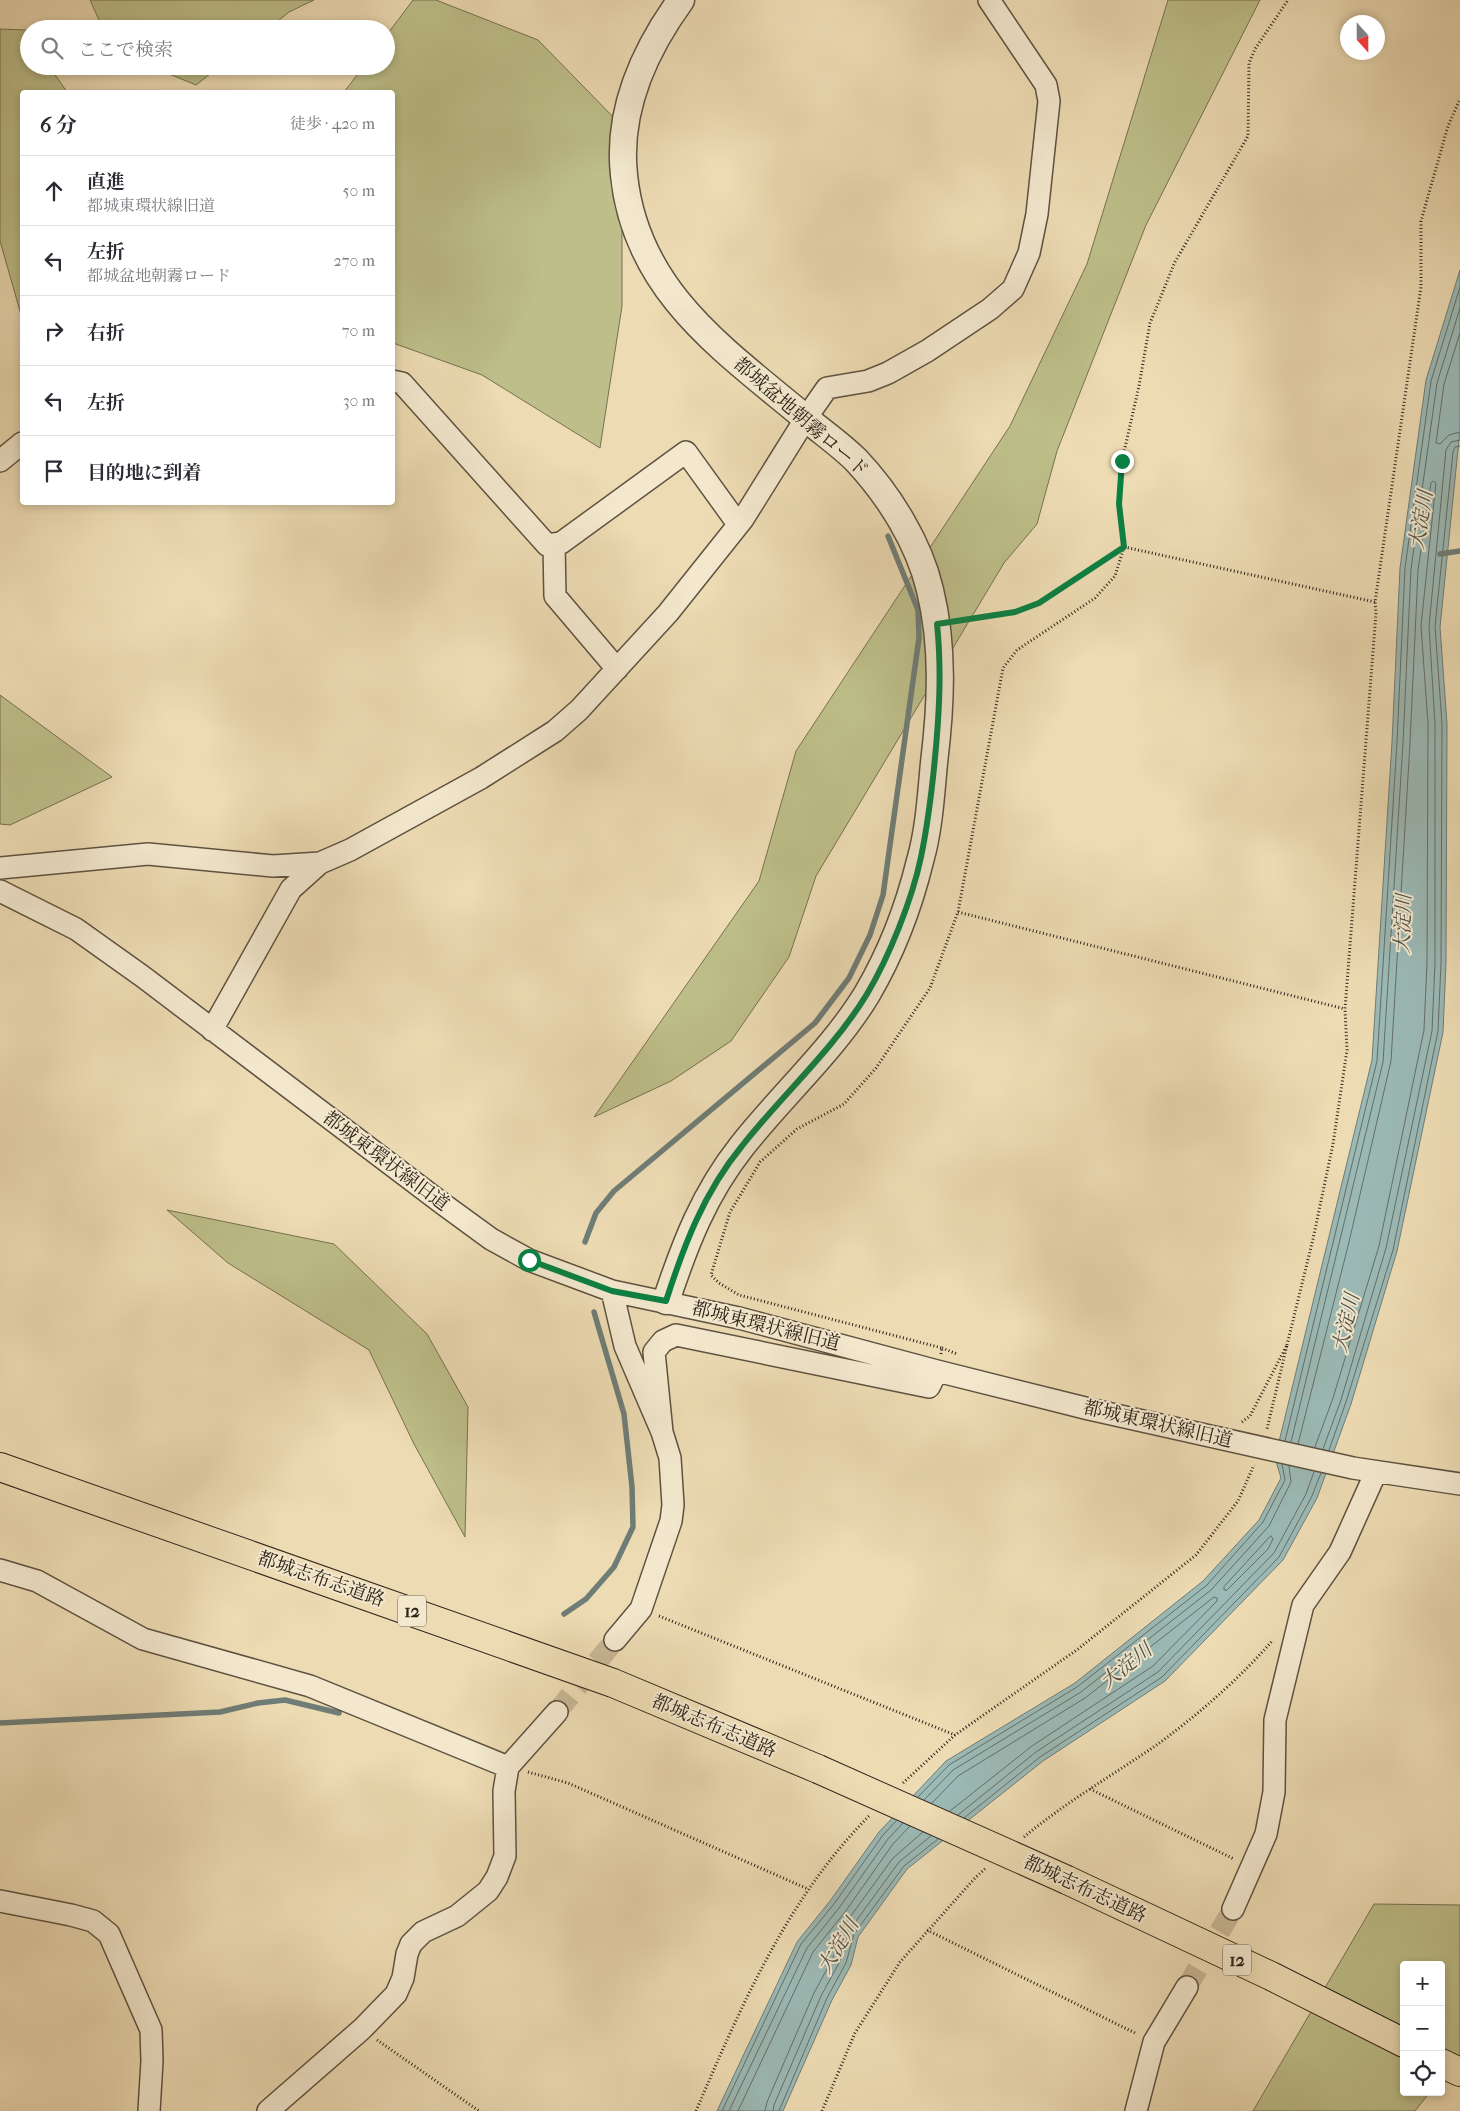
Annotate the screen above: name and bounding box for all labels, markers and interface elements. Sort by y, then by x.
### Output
north arrow [1340,15,1385,60]
search box [20,20,395,75]
icon: search [38,34,66,62]
text: ここで検索 [78,39,173,61]
text: 6 分 [40,113,77,137]
text: 徒歩 · 420 m [290,114,375,133]
text: 直進 [87,171,125,193]
icon: ahead [40,177,68,205]
text: 50 m [343,181,375,200]
text: 都城東環状線旧道 [87,196,215,215]
text: 左折 [87,241,125,263]
icon: left [40,247,68,275]
text: 270 m [334,251,375,270]
text: 都城盆地朝霧ロード [87,266,231,285]
icon: right [40,317,68,345]
text: 70 m [342,321,375,340]
text: 右折 [87,322,125,344]
street label: 都城盆地朝霧ロード [729,353,873,481]
icon: left [40,387,68,415]
text: 30 m [343,391,375,410]
text: 左折 [87,392,125,414]
route end [1111,450,1134,473]
icon: arrive [40,457,68,485]
text: 目的地に到着 [87,462,201,484]
water label: 大淀川 [1405,487,1437,551]
water label: 大淀川 [1390,892,1416,954]
street label: 都城東環状線旧道 [319,1106,453,1216]
route start [518,1249,541,1272]
water label: 大淀川 [1328,1289,1364,1355]
street label: 都城東環状線旧道 [690,1297,842,1355]
street label: 都城東環状線旧道 [1081,1396,1235,1452]
street label: 都城志布志道路 [255,1547,387,1611]
road number: 12 [398,1595,426,1626]
water label: 大淀川 [1095,1637,1158,1694]
street label: 都城志布志道路 [648,1690,780,1762]
street label: 都城志布志道路 [1020,1851,1150,1927]
water label: 大淀川 [813,1913,864,1978]
road number: 12 [1223,1944,1251,1976]
map controls [1400,1961,1445,2096]
button: + [1400,1961,1445,2006]
button: − [1400,2006,1445,2051]
button: locate [1400,2051,1445,2096]

